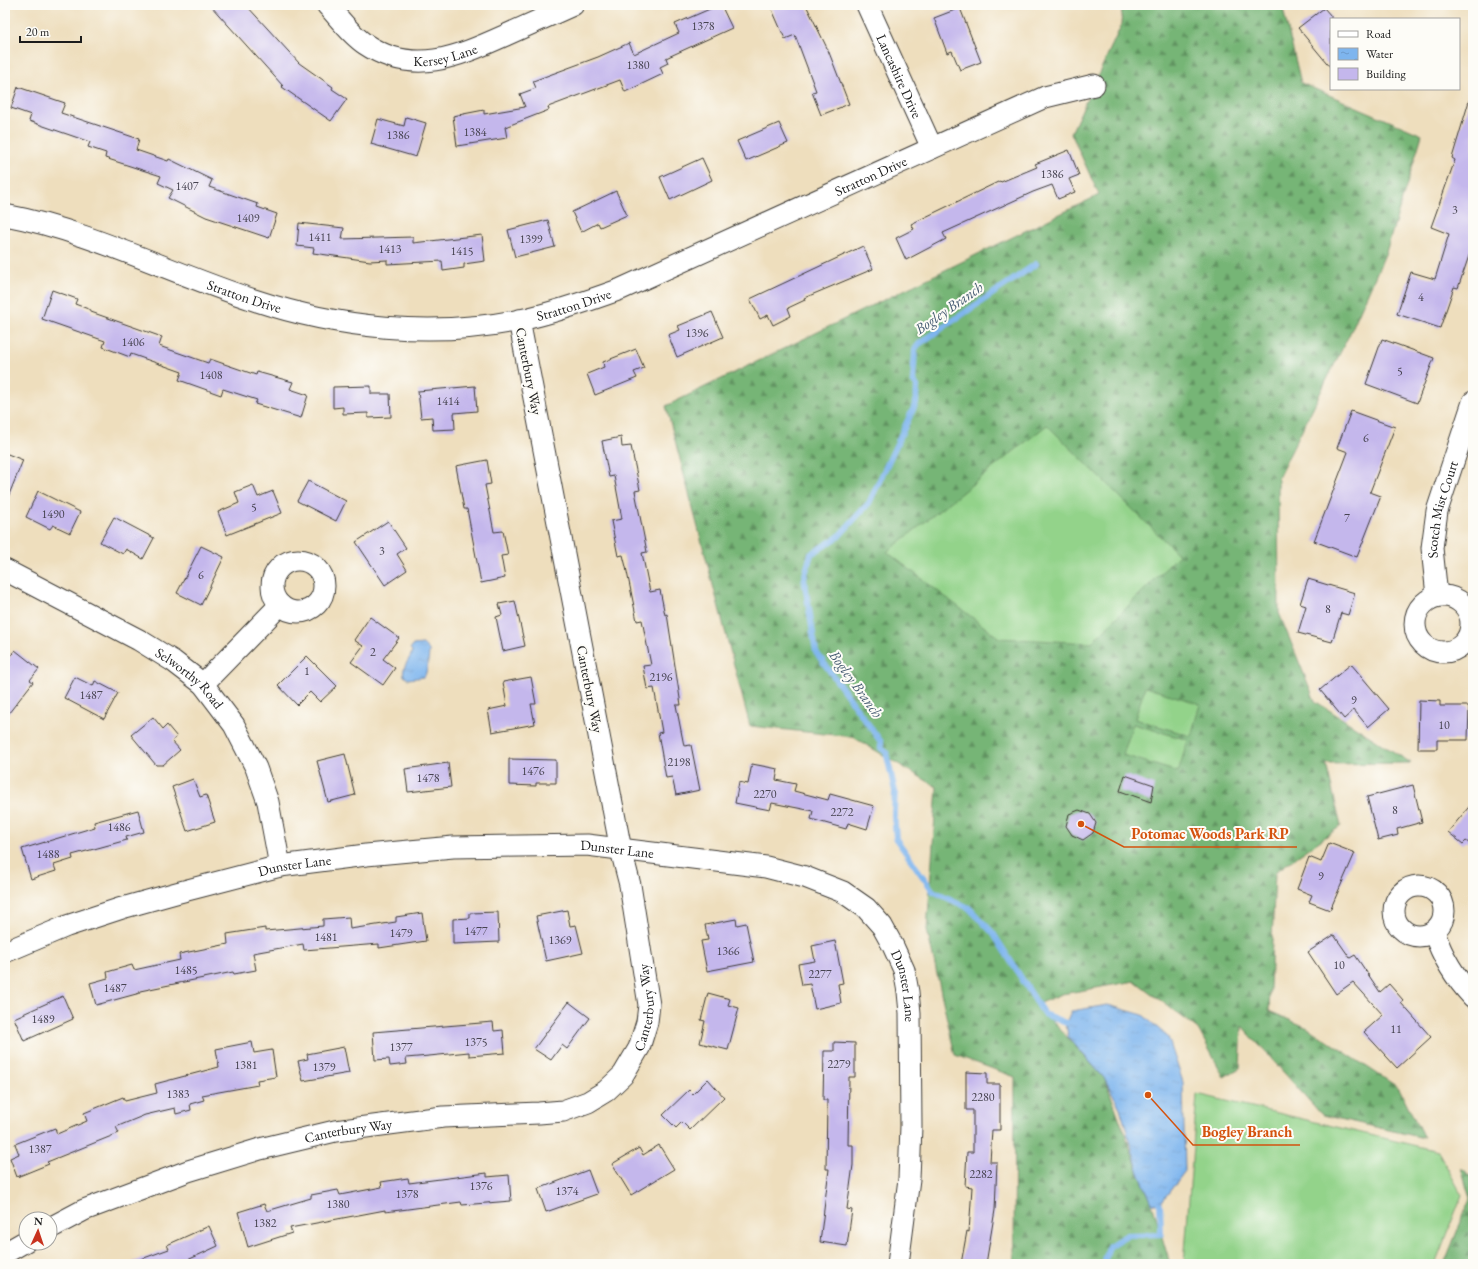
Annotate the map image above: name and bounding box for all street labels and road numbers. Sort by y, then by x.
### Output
street label: Lancashire Drive [872,31,926,121]
street label: Kersey Lane [413,39,480,70]
street label: Stratton Drive [832,152,910,200]
street label: Stratton Drive [205,275,284,317]
street label: Stratton Drive [535,284,614,325]
street label: Canterbury Way [512,326,546,417]
street label: Scotch Mist Court [1423,458,1462,559]
street label: Selworthy Road [152,643,228,713]
street label: Canterbury Way [573,644,607,735]
street label: Dunster Lane [580,836,655,862]
street label: Dunster Lane [256,850,333,880]
street label: Dunster Lane [887,947,919,1023]
street label: Canterbury Way [630,962,658,1053]
street label: Canterbury Way [302,1115,394,1147]

